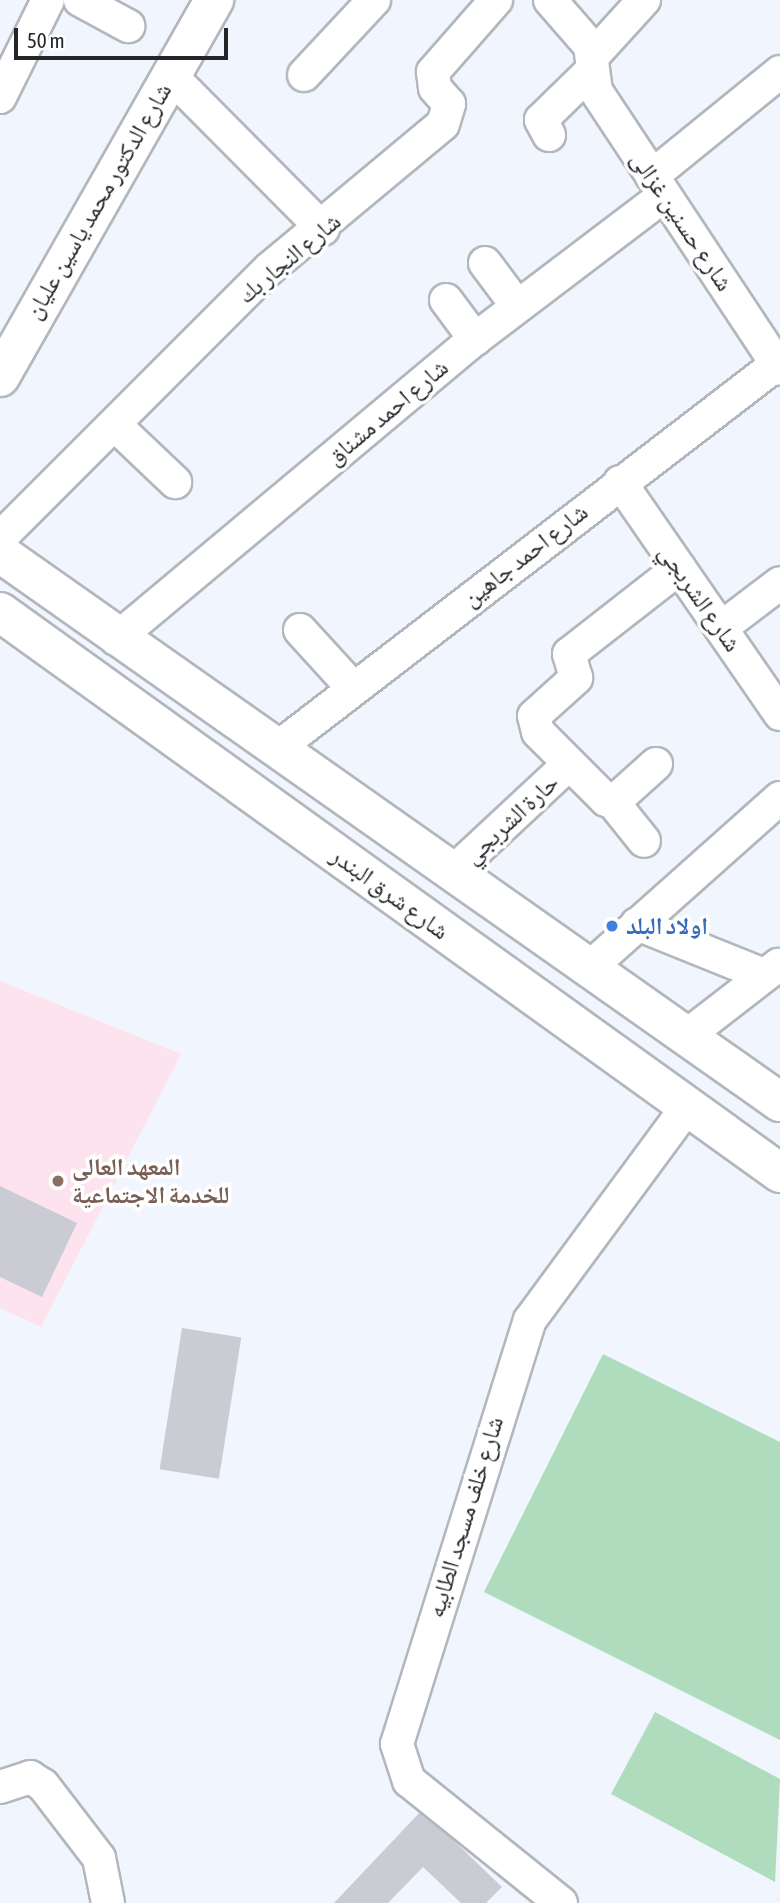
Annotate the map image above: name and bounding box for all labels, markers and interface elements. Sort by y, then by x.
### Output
scale bar [18,14,231,58]
text: 50 m [27,28,65,52]
street label: شارع الدكتور محمد ياسين عليان [19,78,177,324]
street label: شارع حسنين غزالى [625,146,739,296]
street label: شارع النجار بك [232,207,346,309]
street label: شارع احمد مشناق [320,353,454,471]
street label: شارع احمد جاهين [457,497,593,613]
street label: شارع الشربجي [653,539,747,657]
street label: حارة الشربجي [458,768,564,870]
street label: شارع شرق البندر [325,841,455,945]
place label: اولاد البلد [626,912,708,940]
marker: اولاد البلد [604,918,620,934]
place label: المعهد العالى للخدمة الاجتماعية [72,1153,230,1209]
marker: المعهد العالى للخدمة الاجتماعية [50,1173,66,1189]
street label: شارع خلف مسجد الطابيه [421,1413,509,1621]

